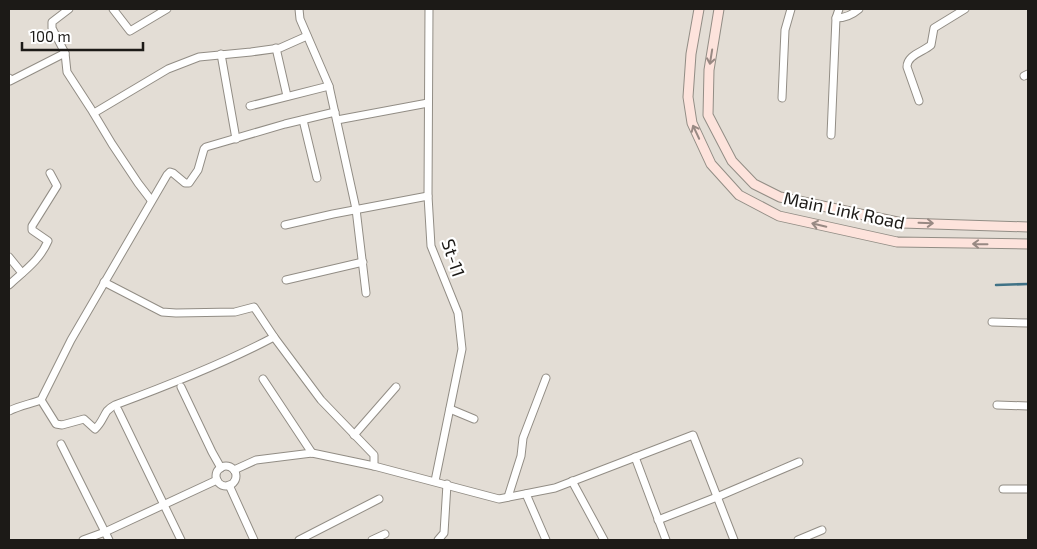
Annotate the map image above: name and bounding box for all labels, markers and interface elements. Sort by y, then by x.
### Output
scale bar [22,20,144,52]
text: 100 m [30,27,71,45]
one-way arrow [706,49,716,65]
one-way arrow [691,125,701,140]
street label: Main Link Road [782,186,907,234]
one-way arrow [918,219,934,228]
one-way arrow [811,220,827,229]
street label: St-11 [438,236,470,279]
one-way arrow [972,239,988,248]

